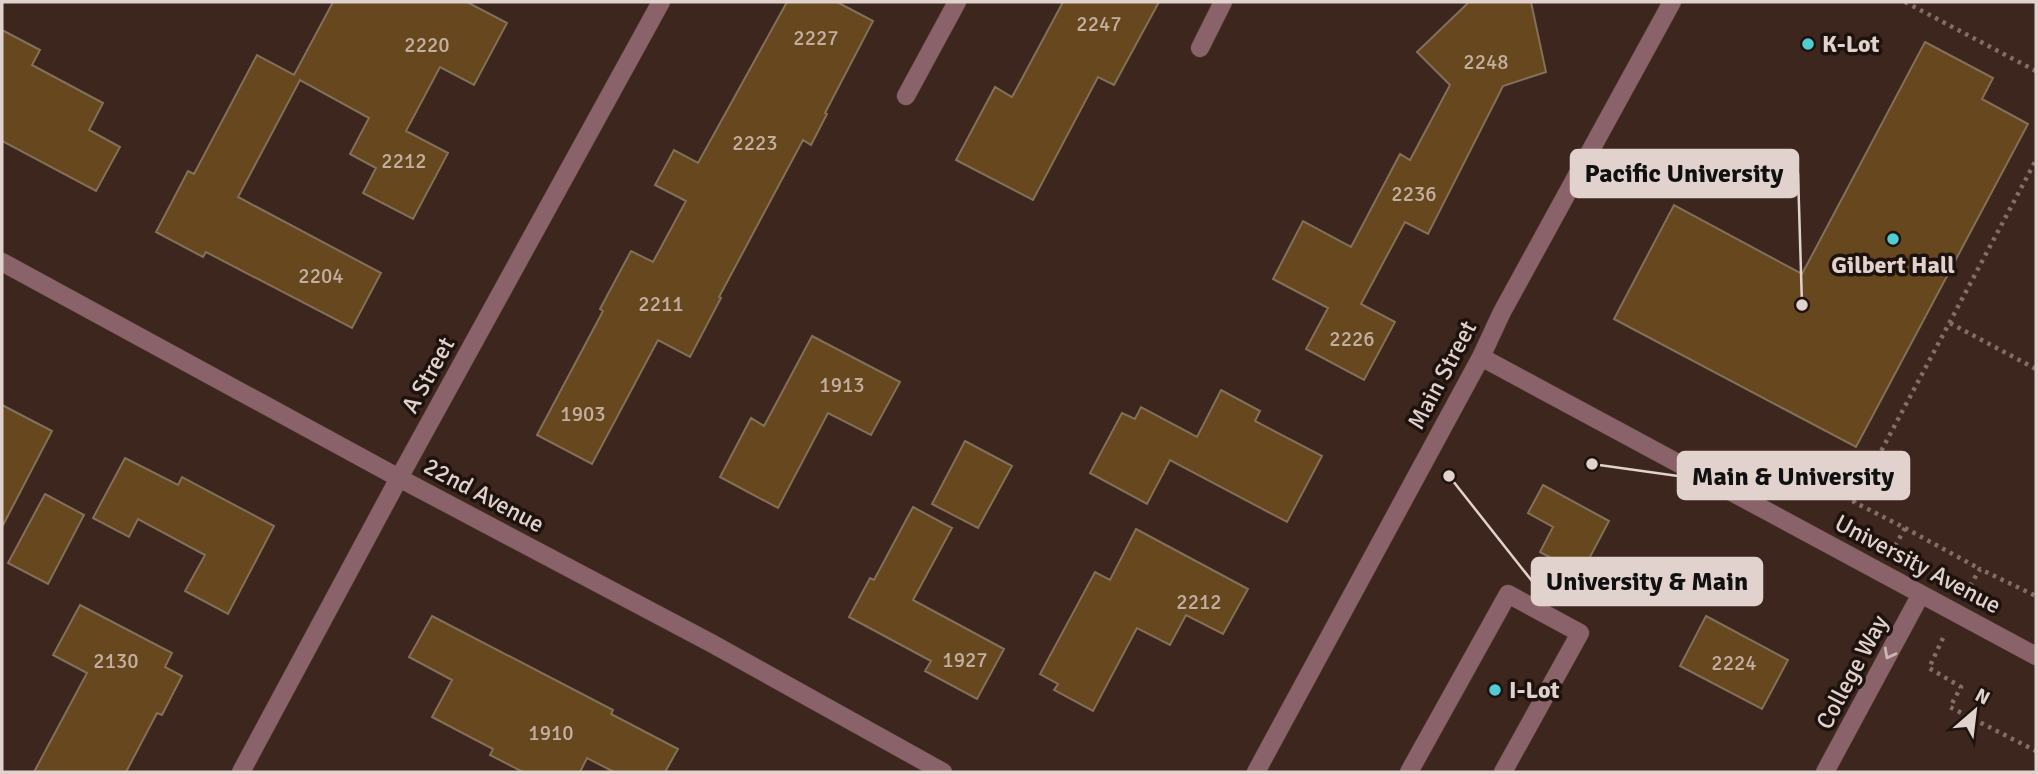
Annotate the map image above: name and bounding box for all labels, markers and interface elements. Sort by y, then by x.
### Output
house number: 2247 [1076,11,1122,37]
house number: 2227 [793,25,839,51]
place label: K-Lot [1822,29,1879,59]
house number: 2220 [404,32,450,58]
marker: K-Lot [1800,36,1816,52]
house number: 2248 [1463,49,1509,75]
house number: 2223 [732,130,778,156]
house number: 2212 [381,148,427,174]
callout: Pacific University [1571,150,1798,197]
text: Pacific University [1585,158,1784,190]
house number: 2236 [1391,181,1437,207]
marker: Gilbert Hall [1885,231,1901,247]
place label: Gilbert Hall [1831,250,1955,280]
house number: 2204 [298,263,344,289]
house number: 2211 [638,291,684,317]
street label: Main Street [1401,315,1483,435]
house number: 2226 [1329,326,1375,352]
street label: A Street [395,332,461,418]
house number: 1913 [819,372,865,398]
house number: 1903 [560,401,606,427]
street label: 22nd Avenue [419,451,549,539]
callout: Main & University [1678,452,1909,499]
text: Main & University [1692,461,1894,493]
street label: University Avenue [1830,508,2006,620]
callout: University & Main [1532,558,1762,605]
text: University & Main [1546,566,1748,598]
house number: 2212 [1176,589,1222,615]
street label: College Way [1809,610,1895,734]
house number: 1927 [942,647,988,673]
one-way arrow [1884,647,1897,659]
house number: 2130 [93,648,139,674]
house number: 2224 [1711,650,1757,676]
place label: I-Lot [1509,675,1559,705]
north arrow [1940,676,2010,746]
marker: I-Lot [1487,682,1503,698]
text: N [1971,683,1994,711]
house number: 1910 [528,720,574,746]

